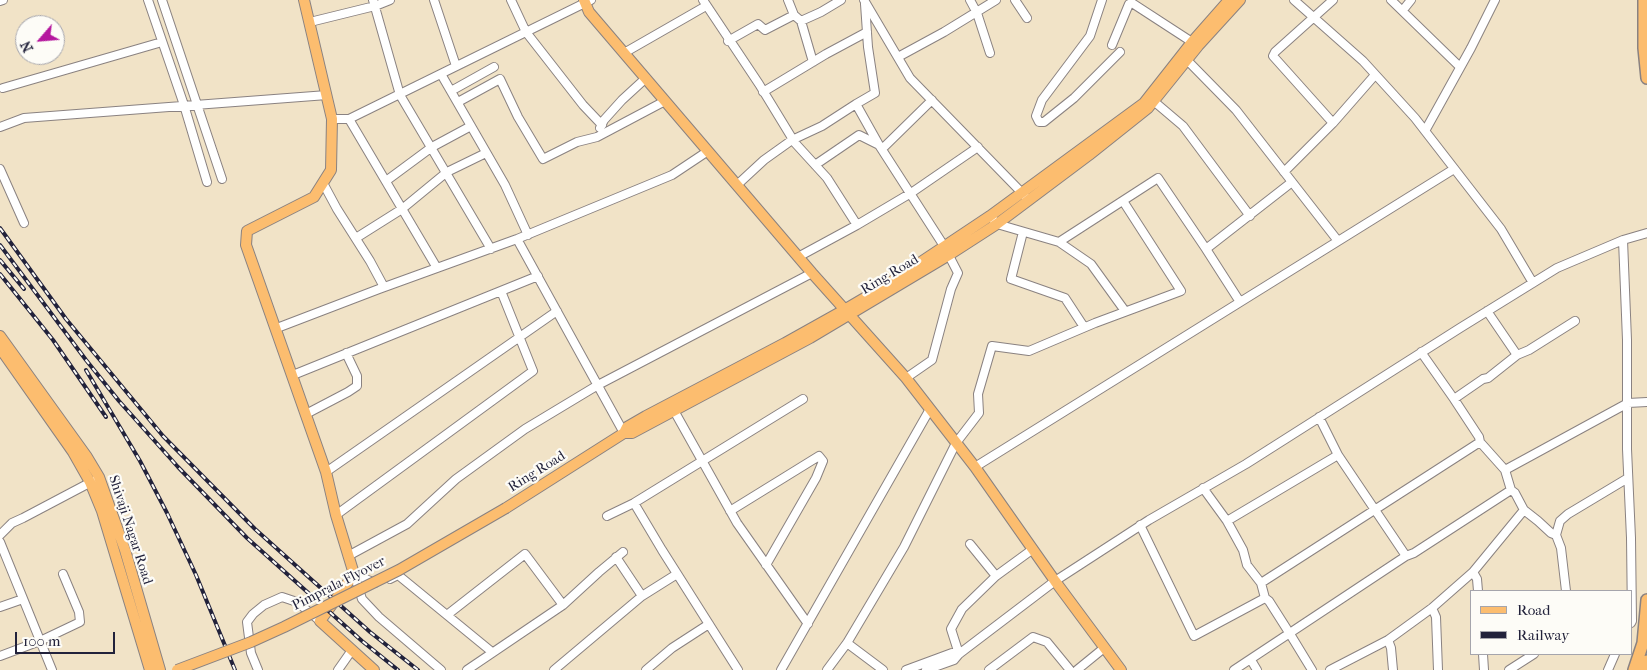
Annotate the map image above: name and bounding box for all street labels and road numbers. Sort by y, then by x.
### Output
street label: Ring Road [858,251,922,299]
street label: Ring Road [505,448,569,496]
street label: Shivaji Nagar Road [104,473,156,587]
street label: Pimprala Flyover [290,553,388,615]

